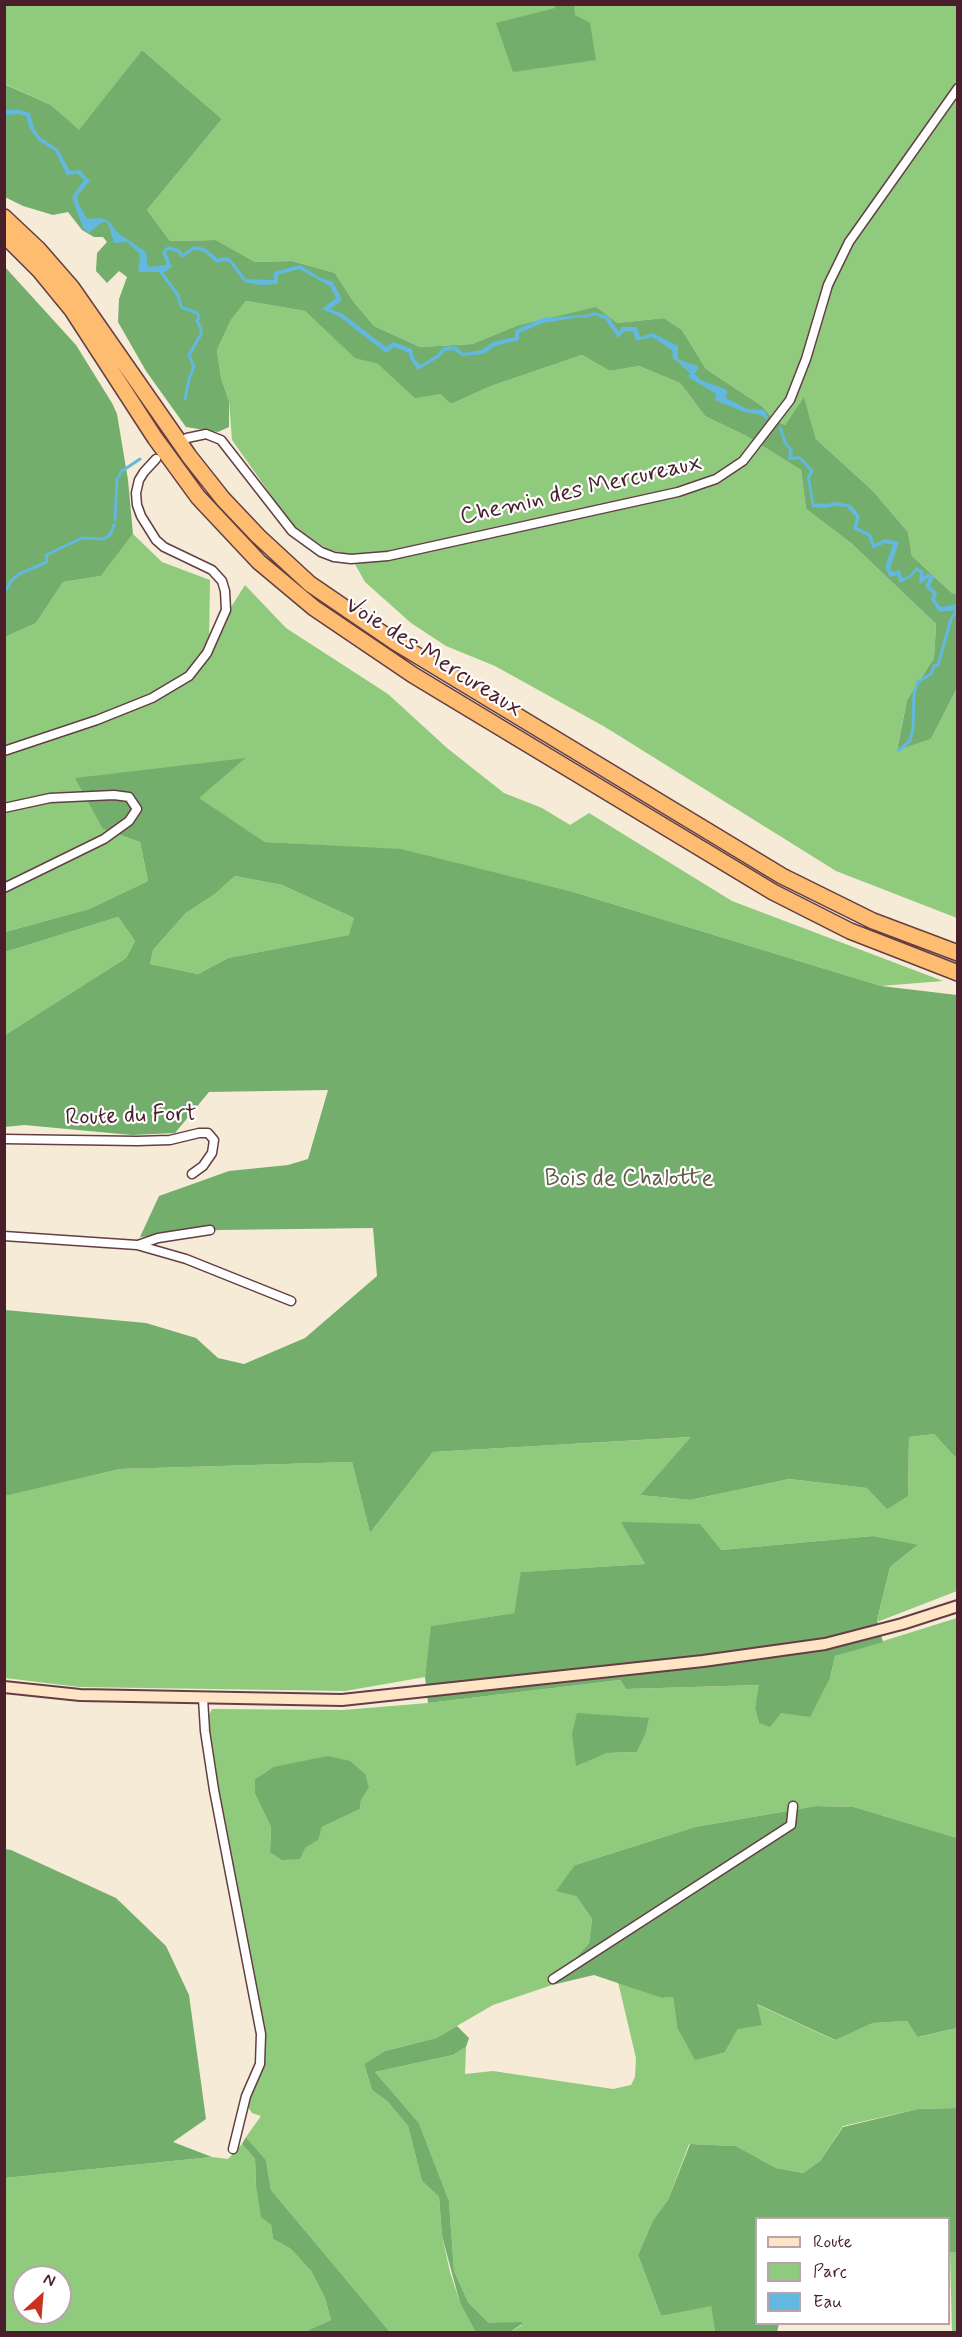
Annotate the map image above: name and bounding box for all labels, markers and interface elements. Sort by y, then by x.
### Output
street label: Chemin des Mercureaux [457,449,705,533]
street label: Voie des Mercureaux [339,592,527,724]
street label: Route du Fort [65,1100,197,1134]
park label: Bois de Chalotte [545,1166,713,1194]
legend [755,2217,950,2325]
text: Route [813,2230,852,2254]
text: Parc [813,2260,847,2284]
north arrow [12,2265,72,2325]
text: N [40,2268,59,2292]
text: Eau [813,2290,842,2314]

